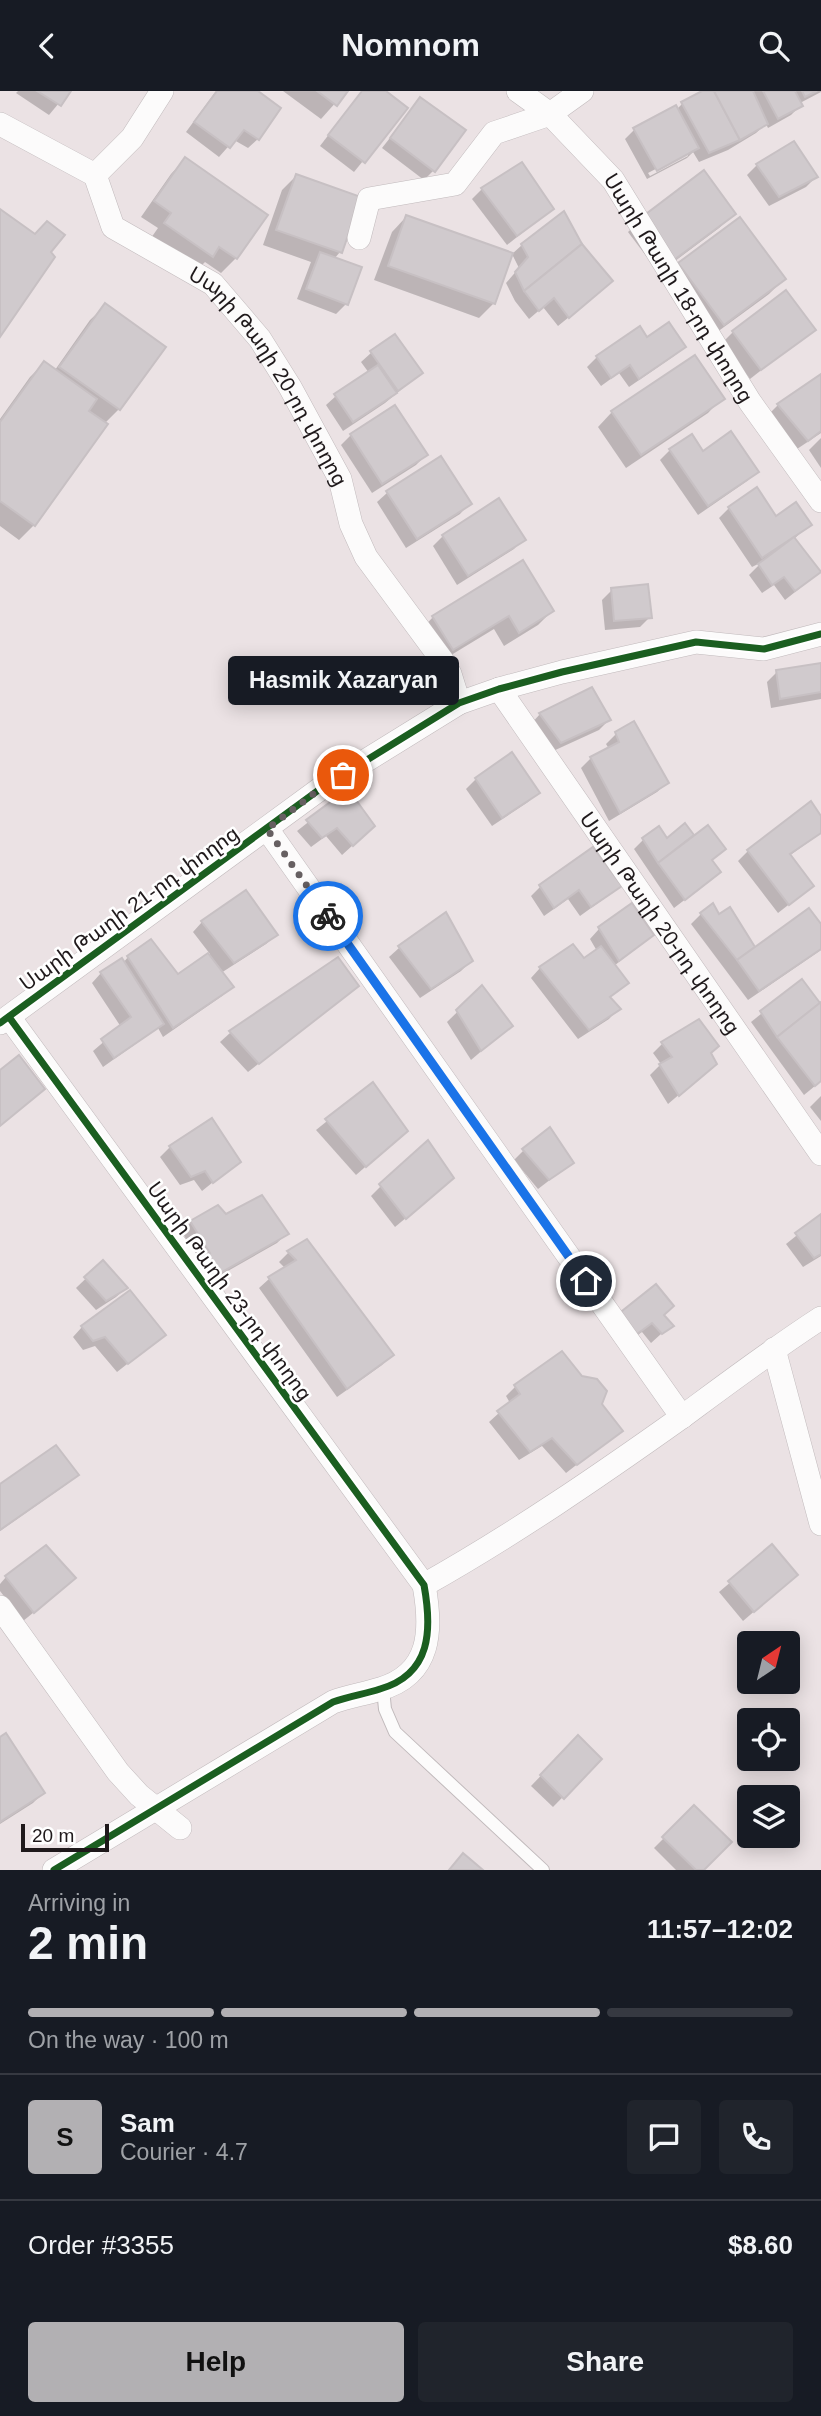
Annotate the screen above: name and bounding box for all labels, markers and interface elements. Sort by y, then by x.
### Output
icon: back [28,27,66,65]
text: Nomnom [341,27,480,63]
icon: search [755,27,793,65]
street label: Սարի Թաղի 18-րդ փողոց [600,169,759,407]
street label: Սարի Թաղի 20-րդ փողոց [185,261,353,490]
callout: Hasmik Xazaryan [228,656,458,705]
text: Hasmik Xazaryan [249,667,438,693]
pin [313,745,373,805]
icon: bag [324,756,362,794]
street label: Սարի Թաղի 20-րդ փողոց [576,807,746,1038]
street label: Սարի Թաղի 21-րդ փողոց [15,821,243,996]
courier [293,881,363,951]
icon: bike [309,897,347,935]
street label: Սարի Թաղի 23-րդ փողոց [142,1177,317,1405]
pin [556,1251,616,1311]
icon: home [567,1262,605,1300]
north arrow [737,1631,800,1694]
map controls [737,1631,800,1848]
button: locate [737,1708,800,1771]
button: layers [737,1785,800,1848]
scale bar [21,1821,108,1853]
text: 20 m [32,1825,74,1846]
text: Arriving in [28,1890,130,1916]
text: 11:57–12:02 [647,1914,793,1944]
text: 2 min [28,1917,148,1969]
text: On the way · 100 m [28,2027,229,2053]
button: chat [627,2100,701,2174]
button: phone [719,2100,793,2174]
text: Sam [120,2108,175,2138]
text: S [56,2122,74,2152]
text: Courier · 4.7 [120,2139,248,2165]
text: Order #3355 [28,2230,174,2260]
text: $8.60 [728,2230,793,2260]
button: Help [28,2322,404,2402]
button: Share [418,2322,793,2402]

